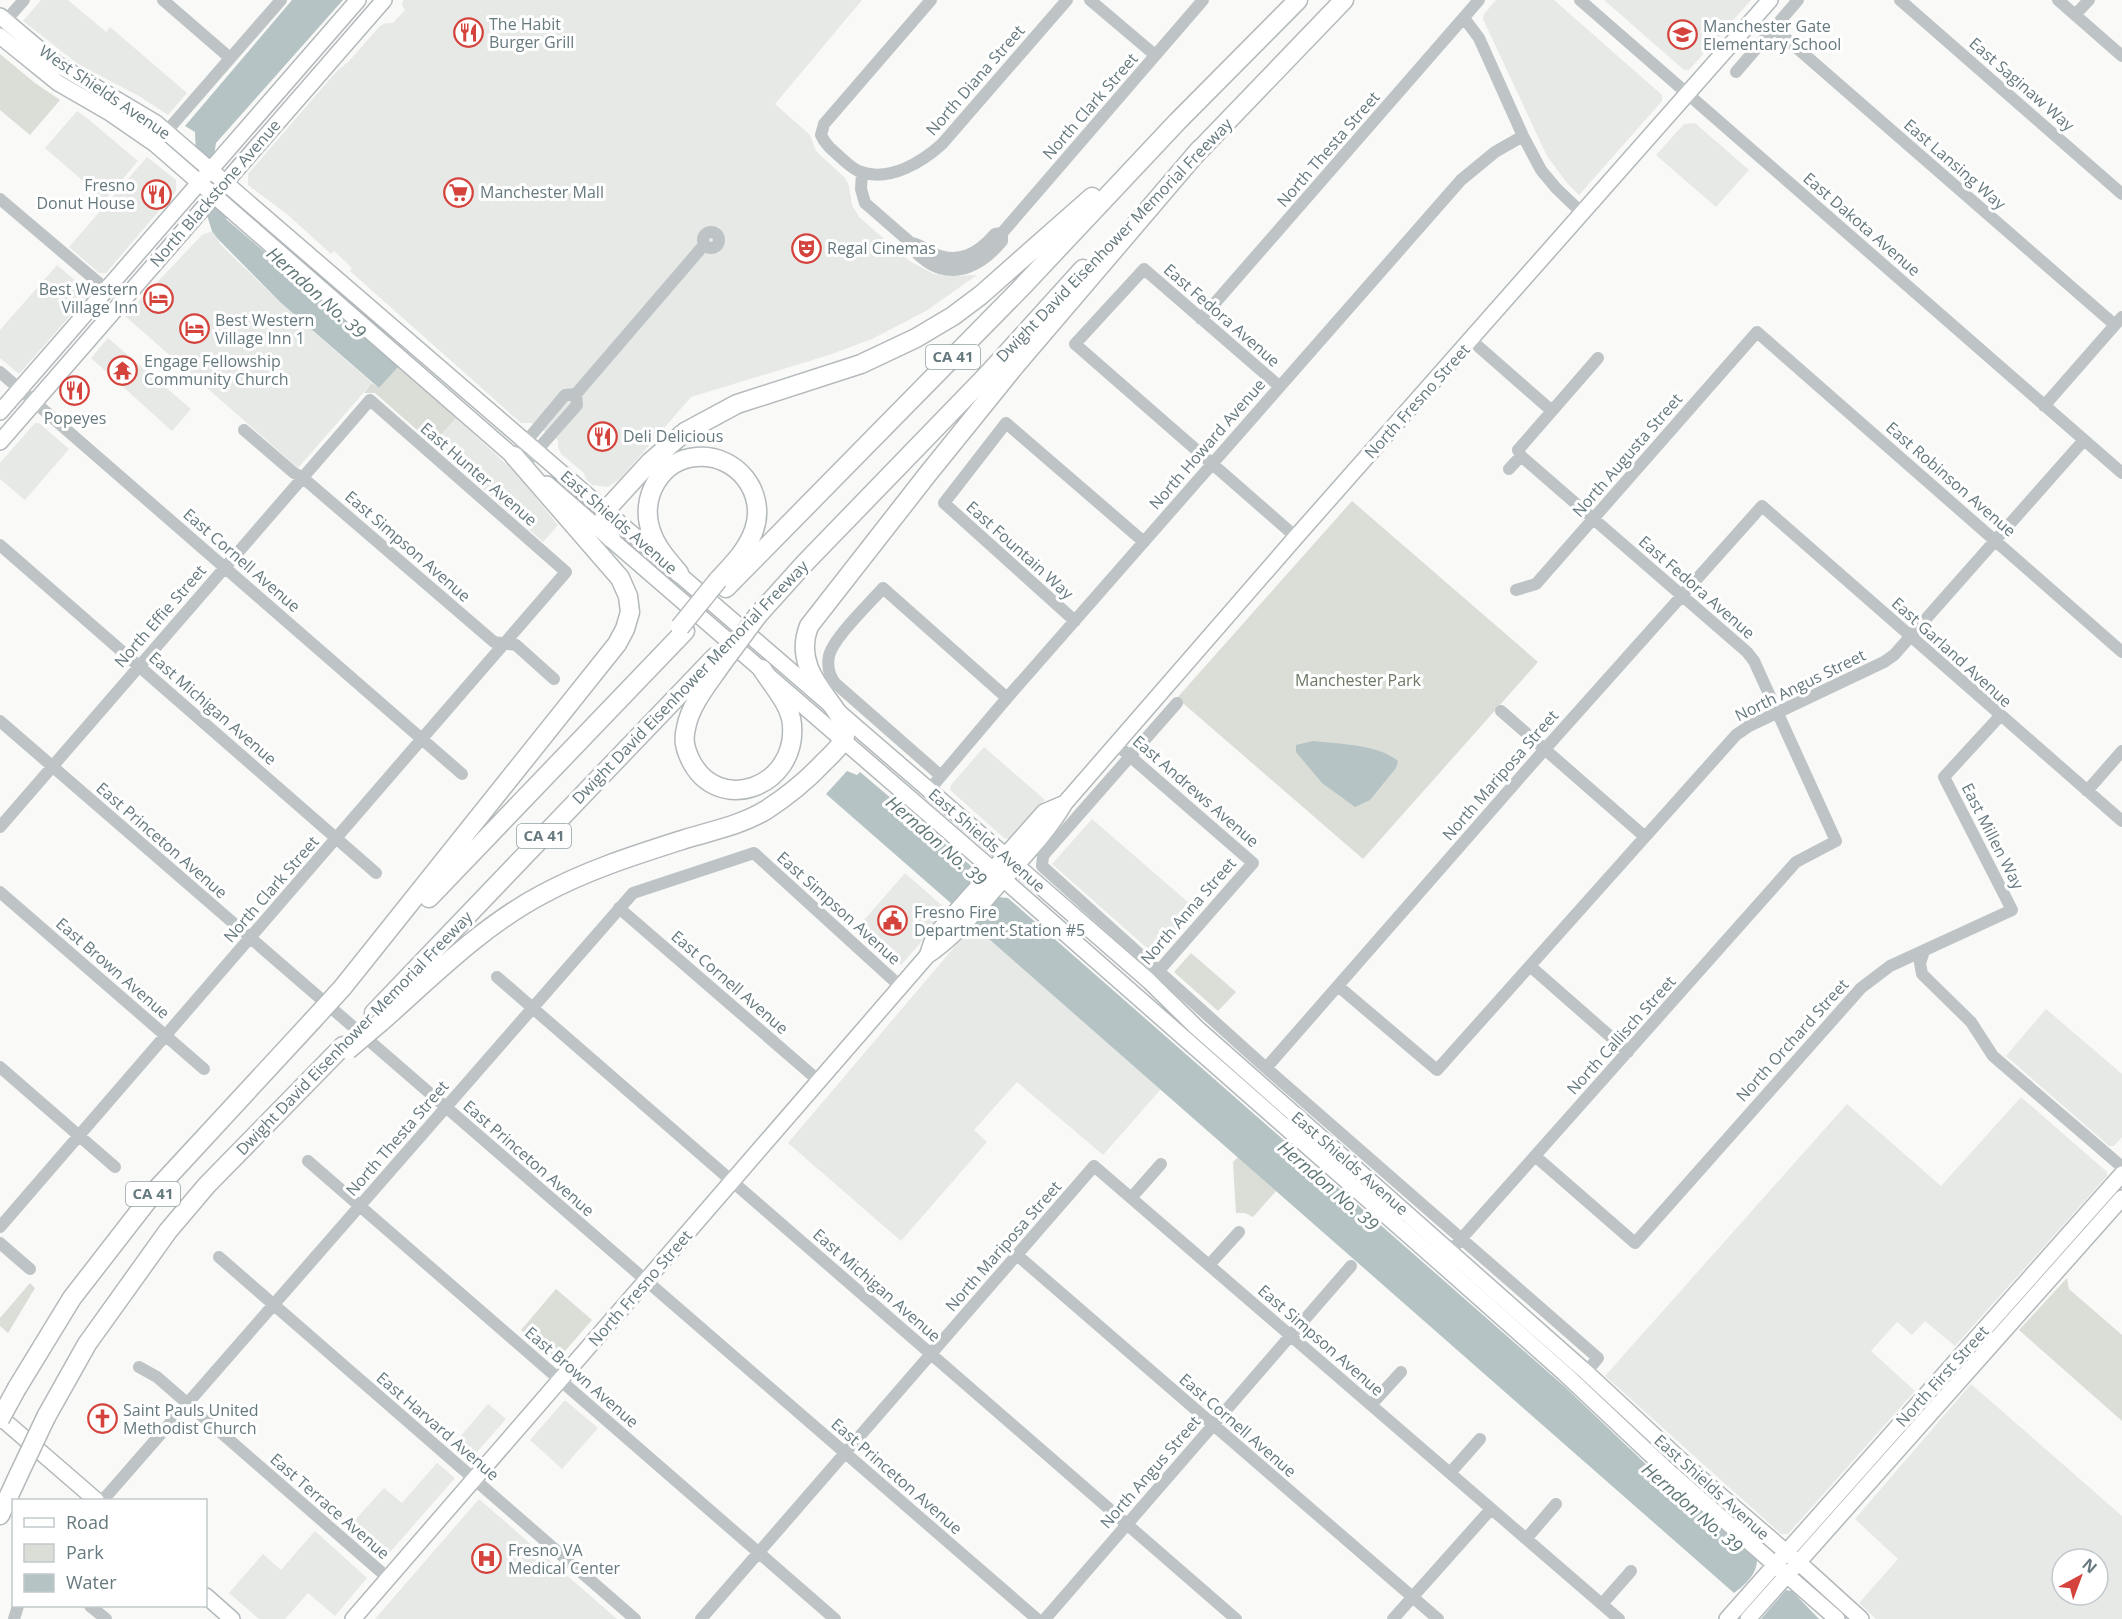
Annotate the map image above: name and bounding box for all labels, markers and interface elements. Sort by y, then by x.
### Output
place label: The Habit Burger Grill [489,13,574,53]
place label: Manchester Gate Elementary School [1703,15,1841,55]
restaurant icon: The Habit Burger Grill [452,17,484,49]
school or university icon: Manchester Gate Elementary School [1666,19,1698,51]
street label: North Diana Street [921,20,1029,140]
street label: East Saginaw Way [1965,32,2080,136]
street label: West Shields Avenue [35,40,175,144]
street label: North Clark Street [1038,48,1143,164]
street label: North Thesta Street [1272,86,1385,212]
street label: Dwight David Eisenhower Memorial Freeway [991,112,1238,367]
street label: East Lansing Way [1899,114,2011,215]
street label: North Blackstone Avenue [145,115,285,271]
street label: East Dakota Avenue [1799,167,1925,281]
place label: Fresno Donut House [36,174,135,214]
supermarket icon: Manchester Mall [443,176,475,208]
restaurant icon: Fresno Donut House [140,178,172,210]
place label: Manchester Mall [480,181,604,203]
theatre icon: Regal Cinemas [790,232,822,264]
place label: Regal Cinemas [827,237,936,259]
water label: Herndon No. 39 [262,241,372,343]
street label: East Fedora Avenue [1159,258,1285,372]
place label: Best Western Village Inn [39,278,138,318]
hotel icon: Best Western Village Inn [143,282,175,314]
place label: Best Western Village Inn 1 [215,309,314,349]
hotel icon: Best Western Village Inn 1 [178,313,210,345]
street label: North Fresno Street [1359,339,1475,463]
road number: CA 41 [926,345,980,369]
place label: Engage Fellowship Community Church [144,350,289,390]
temple icon: Engage Fellowship Community Church [107,354,139,386]
restaurant icon: Popeyes [59,374,91,406]
street label: North Howard Avenue [1144,374,1270,514]
street label: North Augusta Street [1567,388,1687,522]
place label: Popeyes [44,407,106,429]
street label: East Robinson Avenue [1881,416,2021,542]
street label: East Hunter Avenue [416,417,542,531]
restaurant icon: Deli Delicious [586,420,618,452]
place label: Deli Delicious [623,425,723,447]
street label: East Shields Avenue [556,465,682,579]
street label: East Simpson Avenue [341,485,475,607]
street label: East Fountain Way [962,496,1079,605]
street label: East Cornell Avenue [179,503,305,617]
street label: East Fedora Avenue [1634,530,1760,644]
street label: Dwight David Eisenhower Memorial Freeway [567,554,814,809]
street label: North Effie Street [109,560,211,672]
street label: East Garland Avenue [1887,592,2017,712]
street label: North Angus Street [1731,644,1869,726]
street label: East Michigan Avenue [144,646,282,770]
park label: Manchester Park [1295,669,1422,691]
street label: North Mariposa Street [1437,705,1563,845]
street label: East Andrews Avenue [1128,730,1264,852]
street label: East Princeton Avenue [92,777,232,903]
street label: East Millen Way [1957,779,2030,894]
street label: East Shields Avenue [924,783,1050,897]
water label: Herndon No. 39 [881,790,992,891]
road number: CA 41 [517,824,571,848]
street label: North Clark Street [219,831,324,947]
street label: East Simpson Avenue [772,846,906,970]
street label: North Anna Street [1135,852,1241,969]
place label: Fresno Fire Department Station #5 [914,901,1085,941]
street label: Dwight David Eisenhower Memorial Freeway [231,905,478,1160]
public building icon: Fresno Fire Department Station #5 [877,905,909,937]
street label: East Brown Avenue [52,913,175,1023]
street label: East Cornell Avenue [667,925,793,1039]
street label: North Callisch Street [1562,971,1681,1099]
street label: North Orchard Street [1731,974,1853,1106]
street label: North Thesta Street [341,1075,454,1201]
street label: East Princeton Avenue [459,1095,599,1221]
street label: East Shields Avenue [1287,1106,1413,1220]
water label: Herndon No. 39 [1273,1135,1384,1236]
street label: North Mariposa Street [940,1176,1066,1316]
road number: CA 41 [126,1182,180,1206]
street label: East Michigan Avenue [808,1223,946,1347]
street label: North Fresno Street [583,1225,697,1351]
street label: East Simpson Avenue [1254,1279,1388,1401]
street label: North First Street [1891,1321,1993,1431]
street label: East Brown Avenue [521,1322,644,1432]
street label: East Harvard Avenue [372,1367,504,1485]
street label: East Cornell Avenue [1175,1368,1301,1482]
place label: Saint Pauls United Methodist Church [123,1399,259,1439]
church icon: Saint Pauls United Methodist Church [86,1403,118,1435]
street label: North Angus Street [1095,1411,1205,1533]
street label: East Princeton Avenue [827,1413,967,1539]
street label: East Shields Avenue [1650,1429,1774,1545]
street label: East Terrace Avenue [266,1448,394,1564]
water label: Herndon No. 39 [1637,1457,1748,1558]
legend [12,1499,207,1607]
text: Road [66,1510,109,1534]
place label: Fresno VA Medical Center [508,1539,621,1579]
text: Park [66,1540,104,1564]
hospital icon: Fresno VA Medical Center [471,1543,503,1575]
north arrow [2050,1547,2110,1607]
text: N [2078,1553,2102,1578]
text: Water [66,1570,117,1594]

